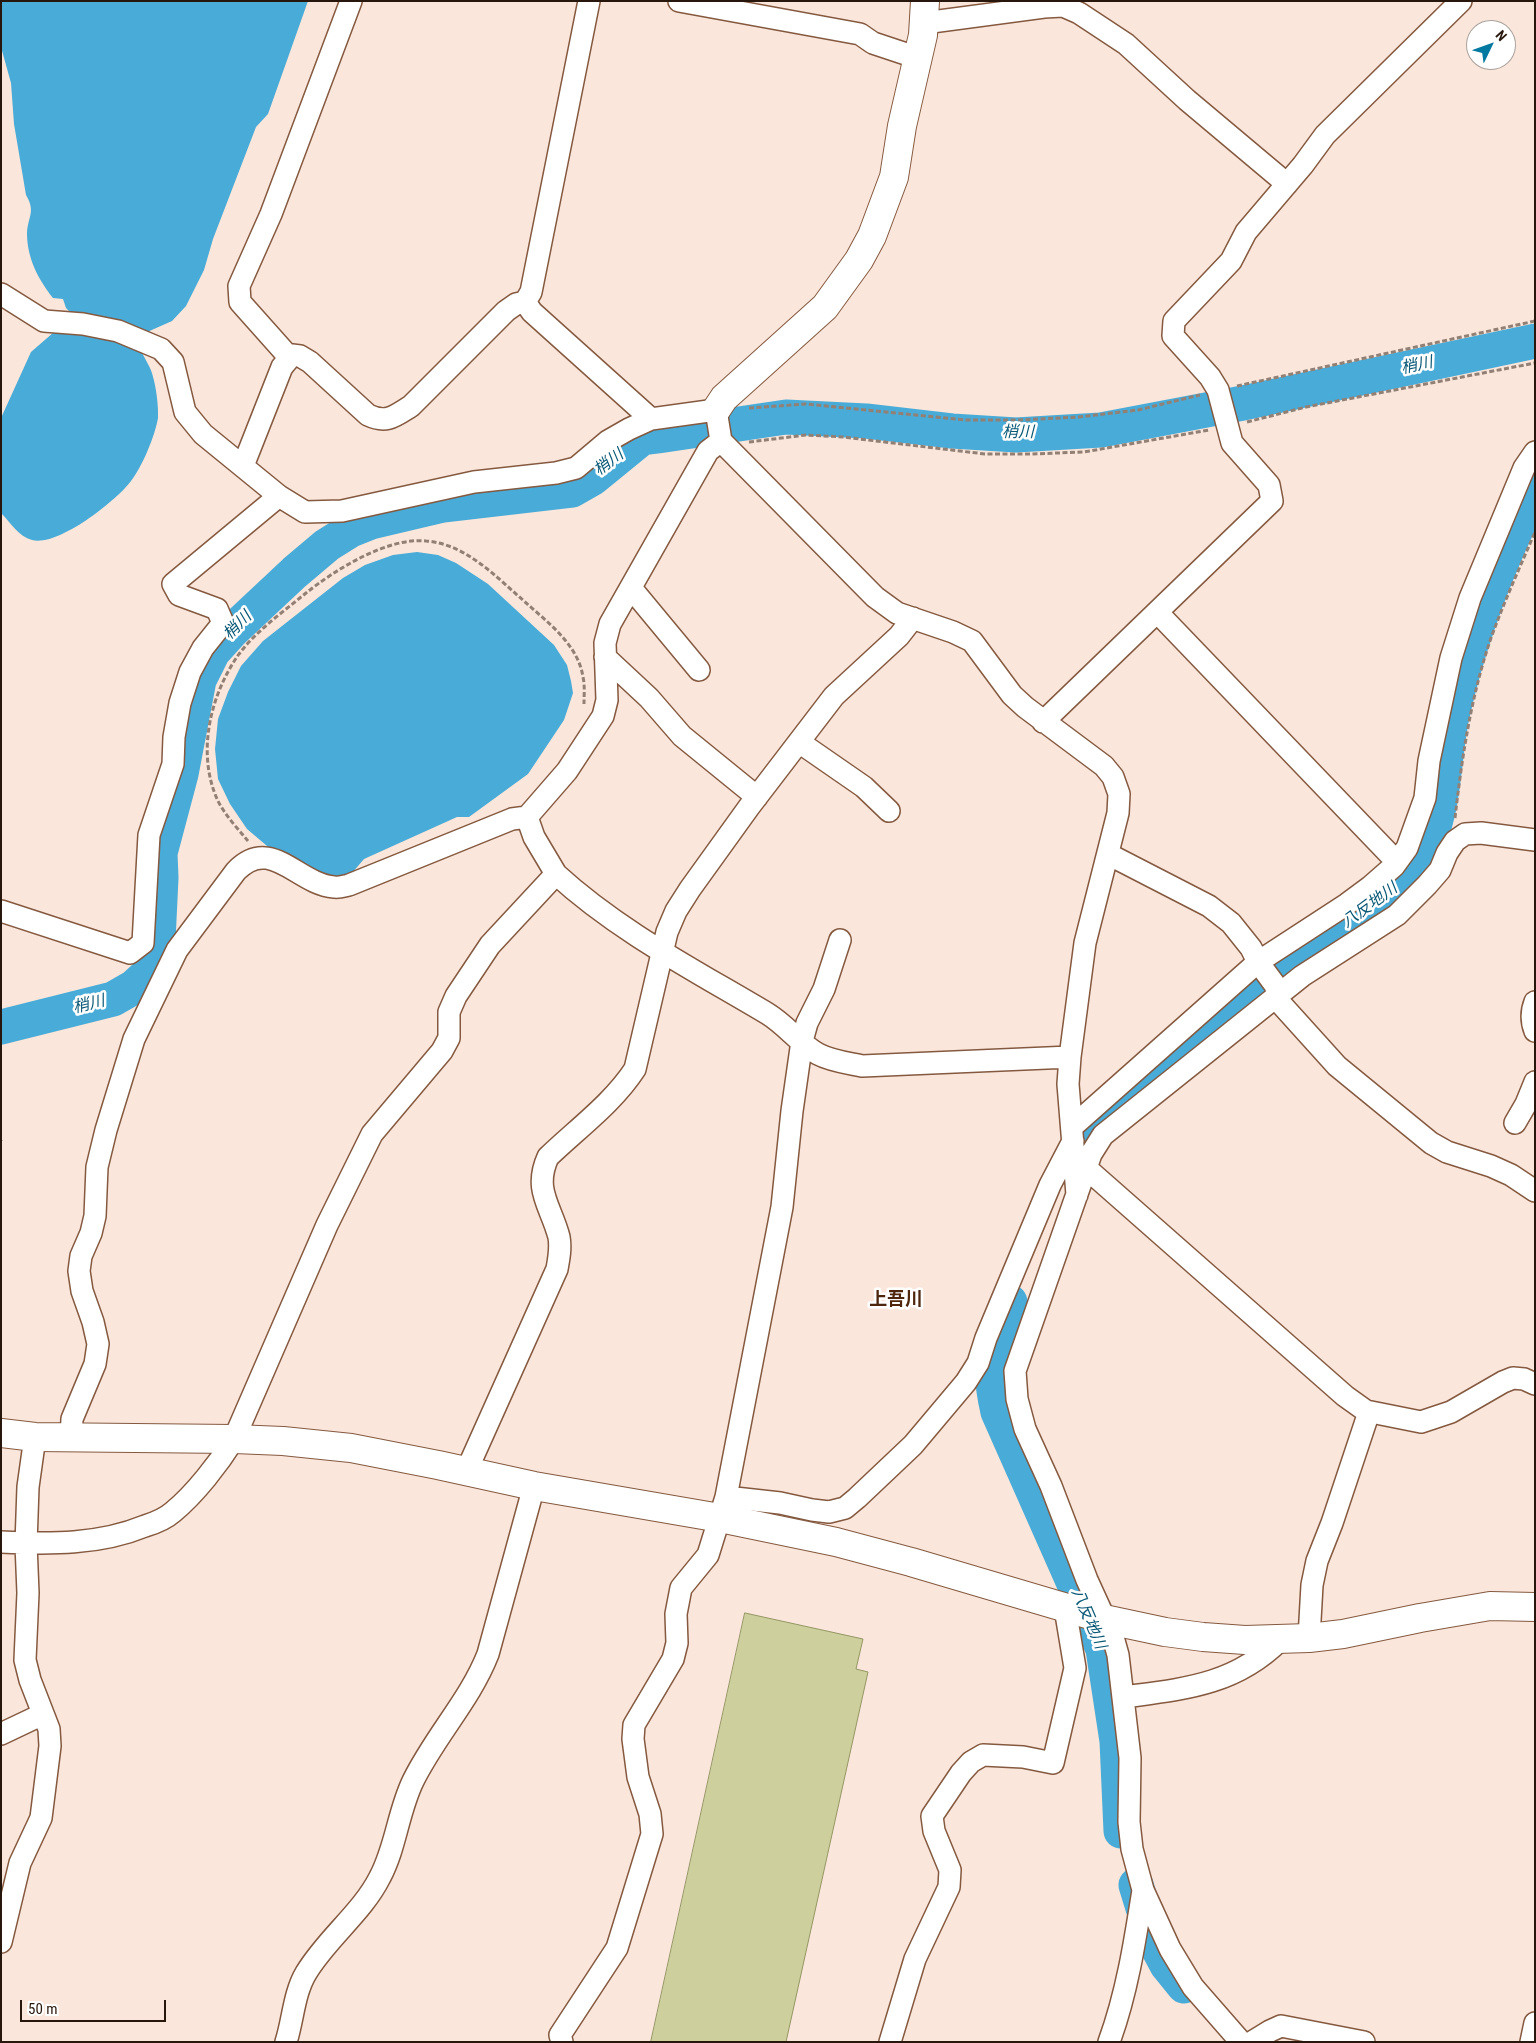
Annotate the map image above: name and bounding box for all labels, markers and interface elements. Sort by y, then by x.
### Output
north arrow [1466,20,1516,70]
text: N [1493,27,1510,44]
water label: 梢川 [1399,353,1435,379]
water label: 梢川 [1002,423,1034,443]
water label: 梢川 [590,446,628,480]
water label: 梢川 [220,608,256,644]
water label: 八反地川 [1338,879,1402,933]
water label: 梢川 [71,992,107,1018]
district label: 上吾川 [869,1289,923,1311]
water label: 八反地川 [1067,1586,1109,1652]
scale bar [22,1990,169,2022]
text: 50 m [28,2000,58,2018]

